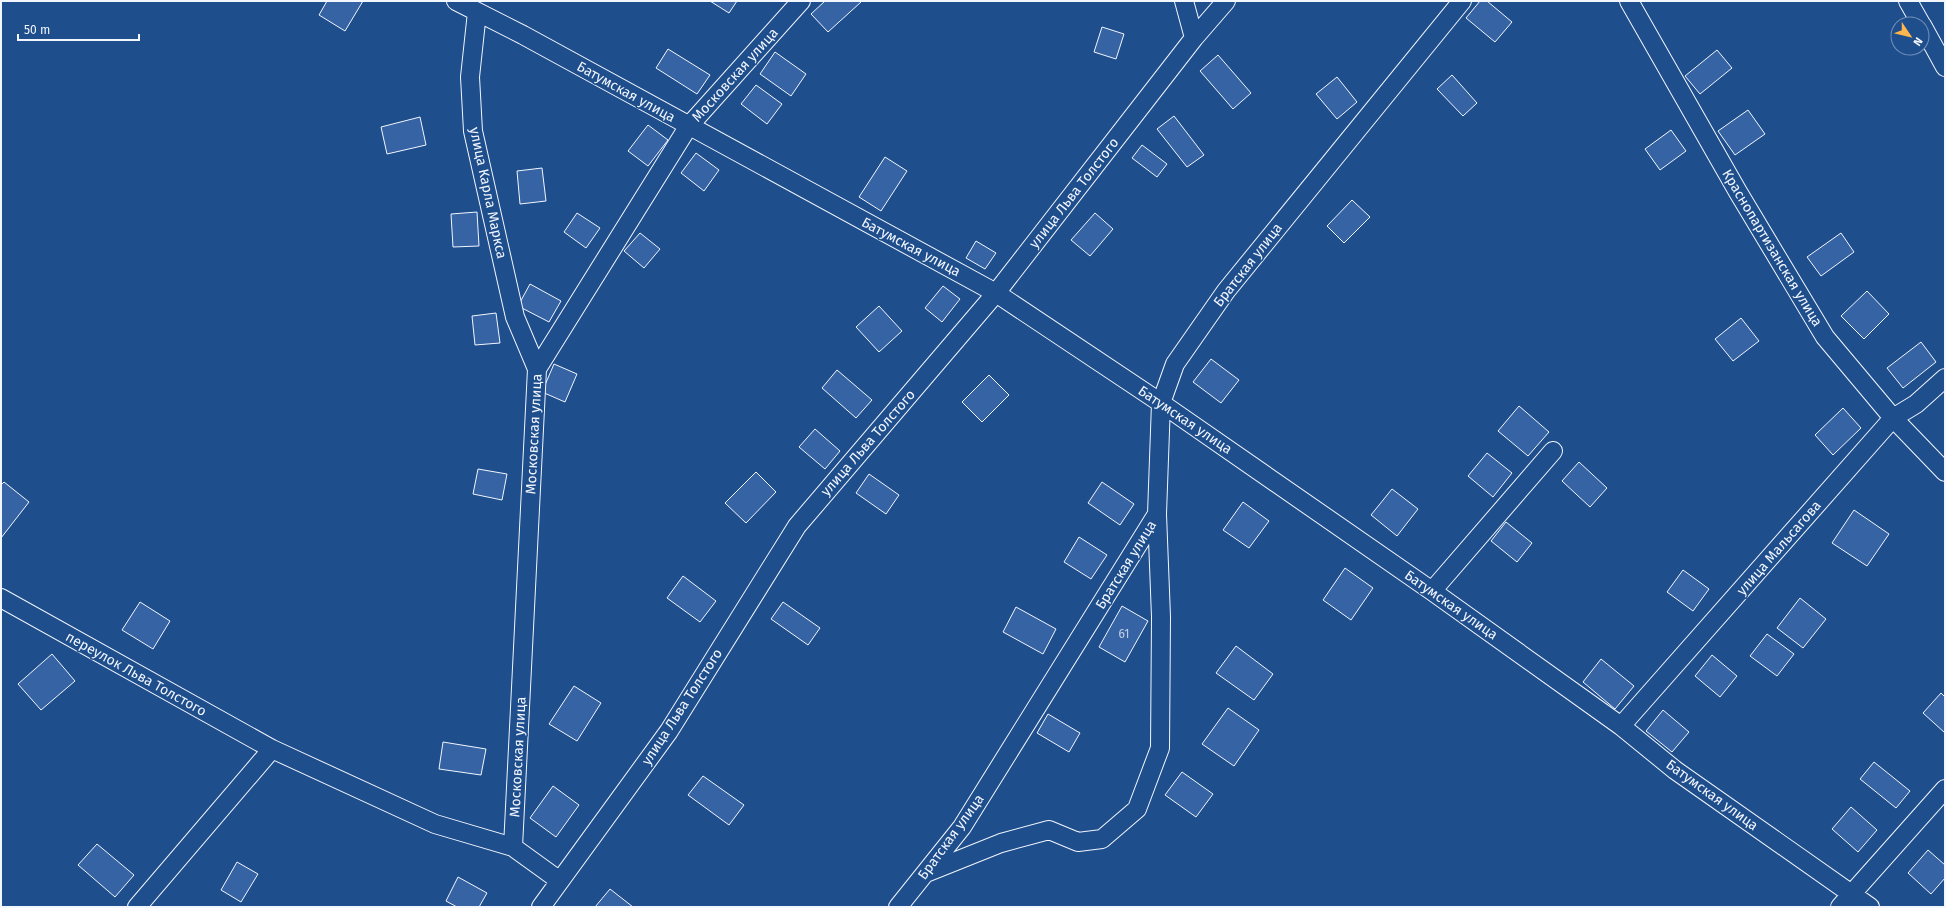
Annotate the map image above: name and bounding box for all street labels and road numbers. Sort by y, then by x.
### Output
street label: Московская улица [688,24,782,126]
street label: Батумская улица [574,58,678,126]
street label: улица Карла Маркса [466,126,510,260]
street label: улица Льва Толстого [1026,134,1122,252]
street label: Краснопартизанская улица [1718,166,1826,330]
street label: Батумская улица [859,214,963,280]
street label: Братская улица [1210,220,1286,310]
street label: Московская улица [522,373,546,495]
street label: Батумская улица [1135,382,1235,458]
street label: улица Льва Толстого [817,386,919,500]
street label: улица Мальсагова [1733,497,1825,599]
street label: Братская улица [1092,518,1160,612]
street label: Батумская улица [1401,567,1501,643]
street label: переулок Льва Толстого [63,628,209,720]
street label: улица Льва Толстого [638,646,726,768]
street label: Московская улица [506,696,530,818]
street label: Батумская улица [1663,756,1761,834]
street label: Братская улица [914,791,988,883]

